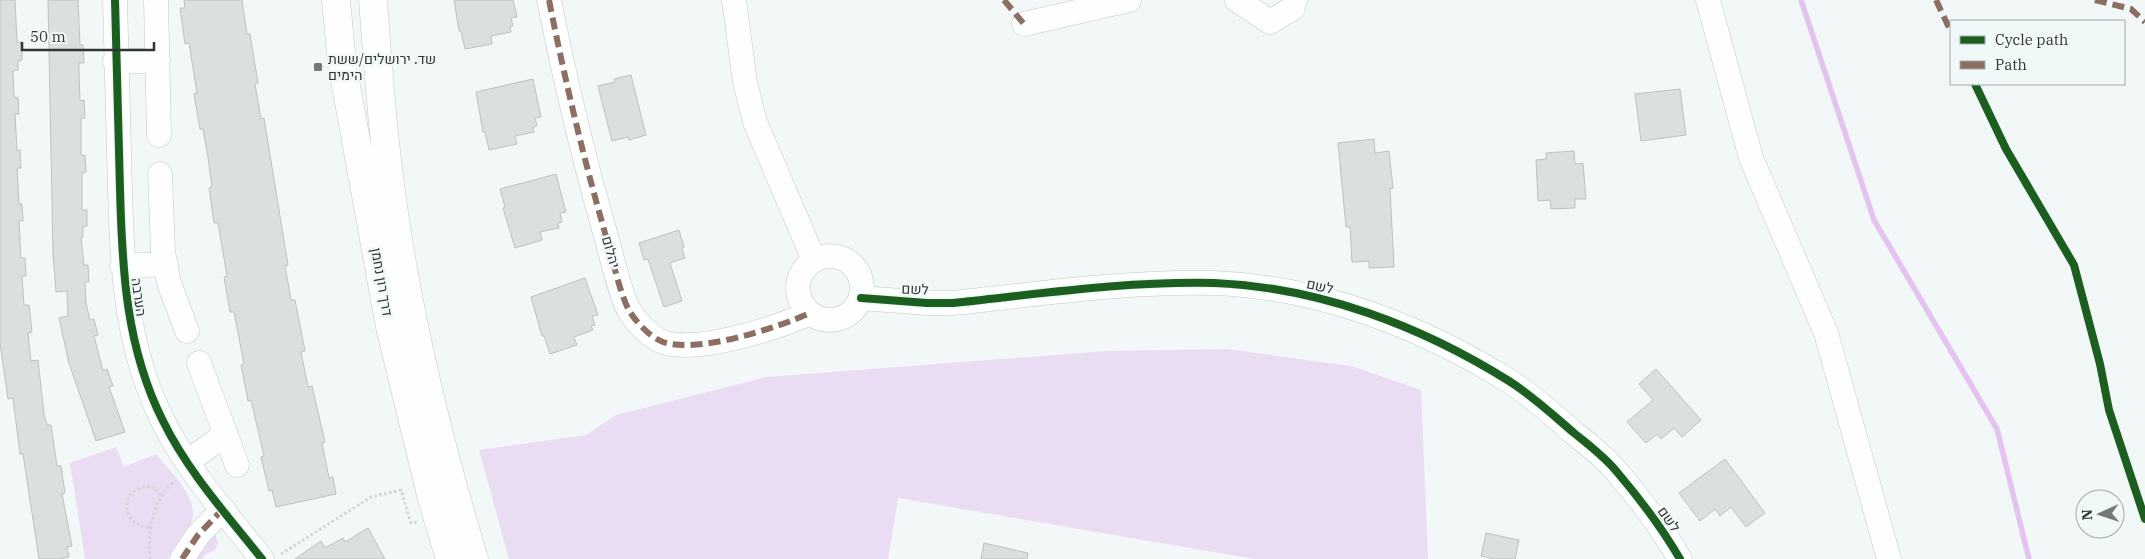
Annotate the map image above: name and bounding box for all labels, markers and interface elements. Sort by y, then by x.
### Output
scale bar [22,20,155,52]
legend [1950,20,2125,85]
text: 50 m [30,27,66,46]
text: Cycle path [1995,30,2068,49]
place label: שד. ירושלים/ששת הימים [328,50,436,84]
text: Path [1995,55,2027,74]
marker: שד. ירושלים/ששת הימים [312,61,324,73]
street label: יהלום [598,234,624,270]
street label: דרך רון נחמן [367,246,397,318]
street label: לשם [1305,274,1335,298]
street label: הערבה [127,277,151,317]
street label: לשם [901,280,929,298]
north arrow [2075,489,2125,539]
street label: לשם [1654,503,1684,535]
text: N [2078,509,2096,521]

